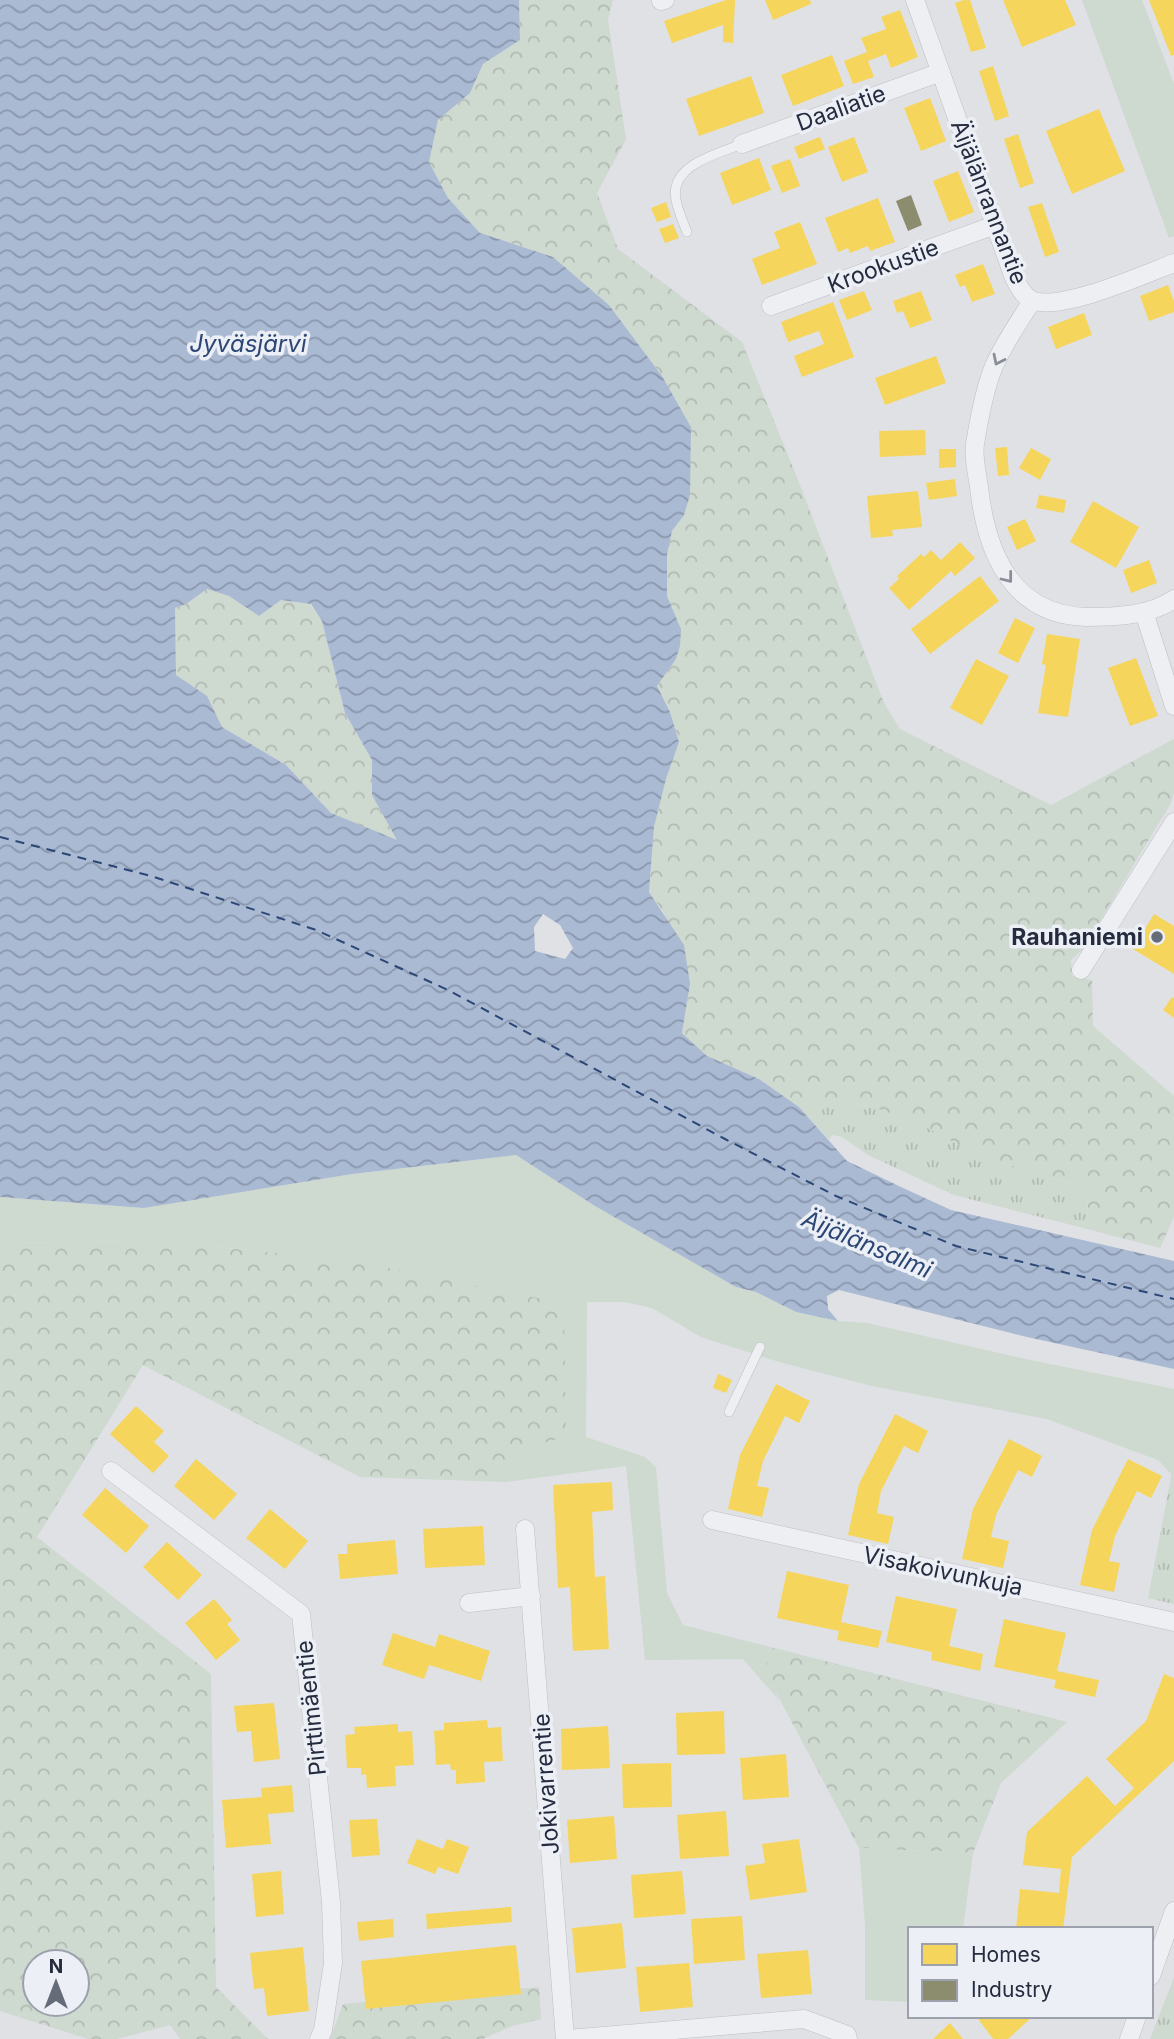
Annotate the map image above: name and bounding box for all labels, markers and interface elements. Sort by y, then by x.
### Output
street label: Daaliatie [793,79,889,137]
street label: Äijälänrannantie [945,116,1033,288]
street label: Krookustie [824,233,942,299]
water label: Jyväsjärvi [189,329,308,358]
one-way arrow [992,353,1006,365]
one-way arrow [1000,571,1013,583]
place label: Rauhaniemi [1011,923,1143,951]
marker: Rauhaniemi [1149,929,1165,945]
water label: Äijälänsalmi [797,1203,937,1285]
street label: Visakoivunkuja [860,1540,1026,1602]
street label: Pirttimäentie [290,1639,332,1777]
street label: Jokivarrentie [527,1712,565,1856]
legend [908,1927,1153,2018]
text: Homes [971,1942,1041,1967]
north arrow [21,1948,91,2018]
text: N [49,1955,63,1978]
text: Industry [971,1977,1053,2002]

